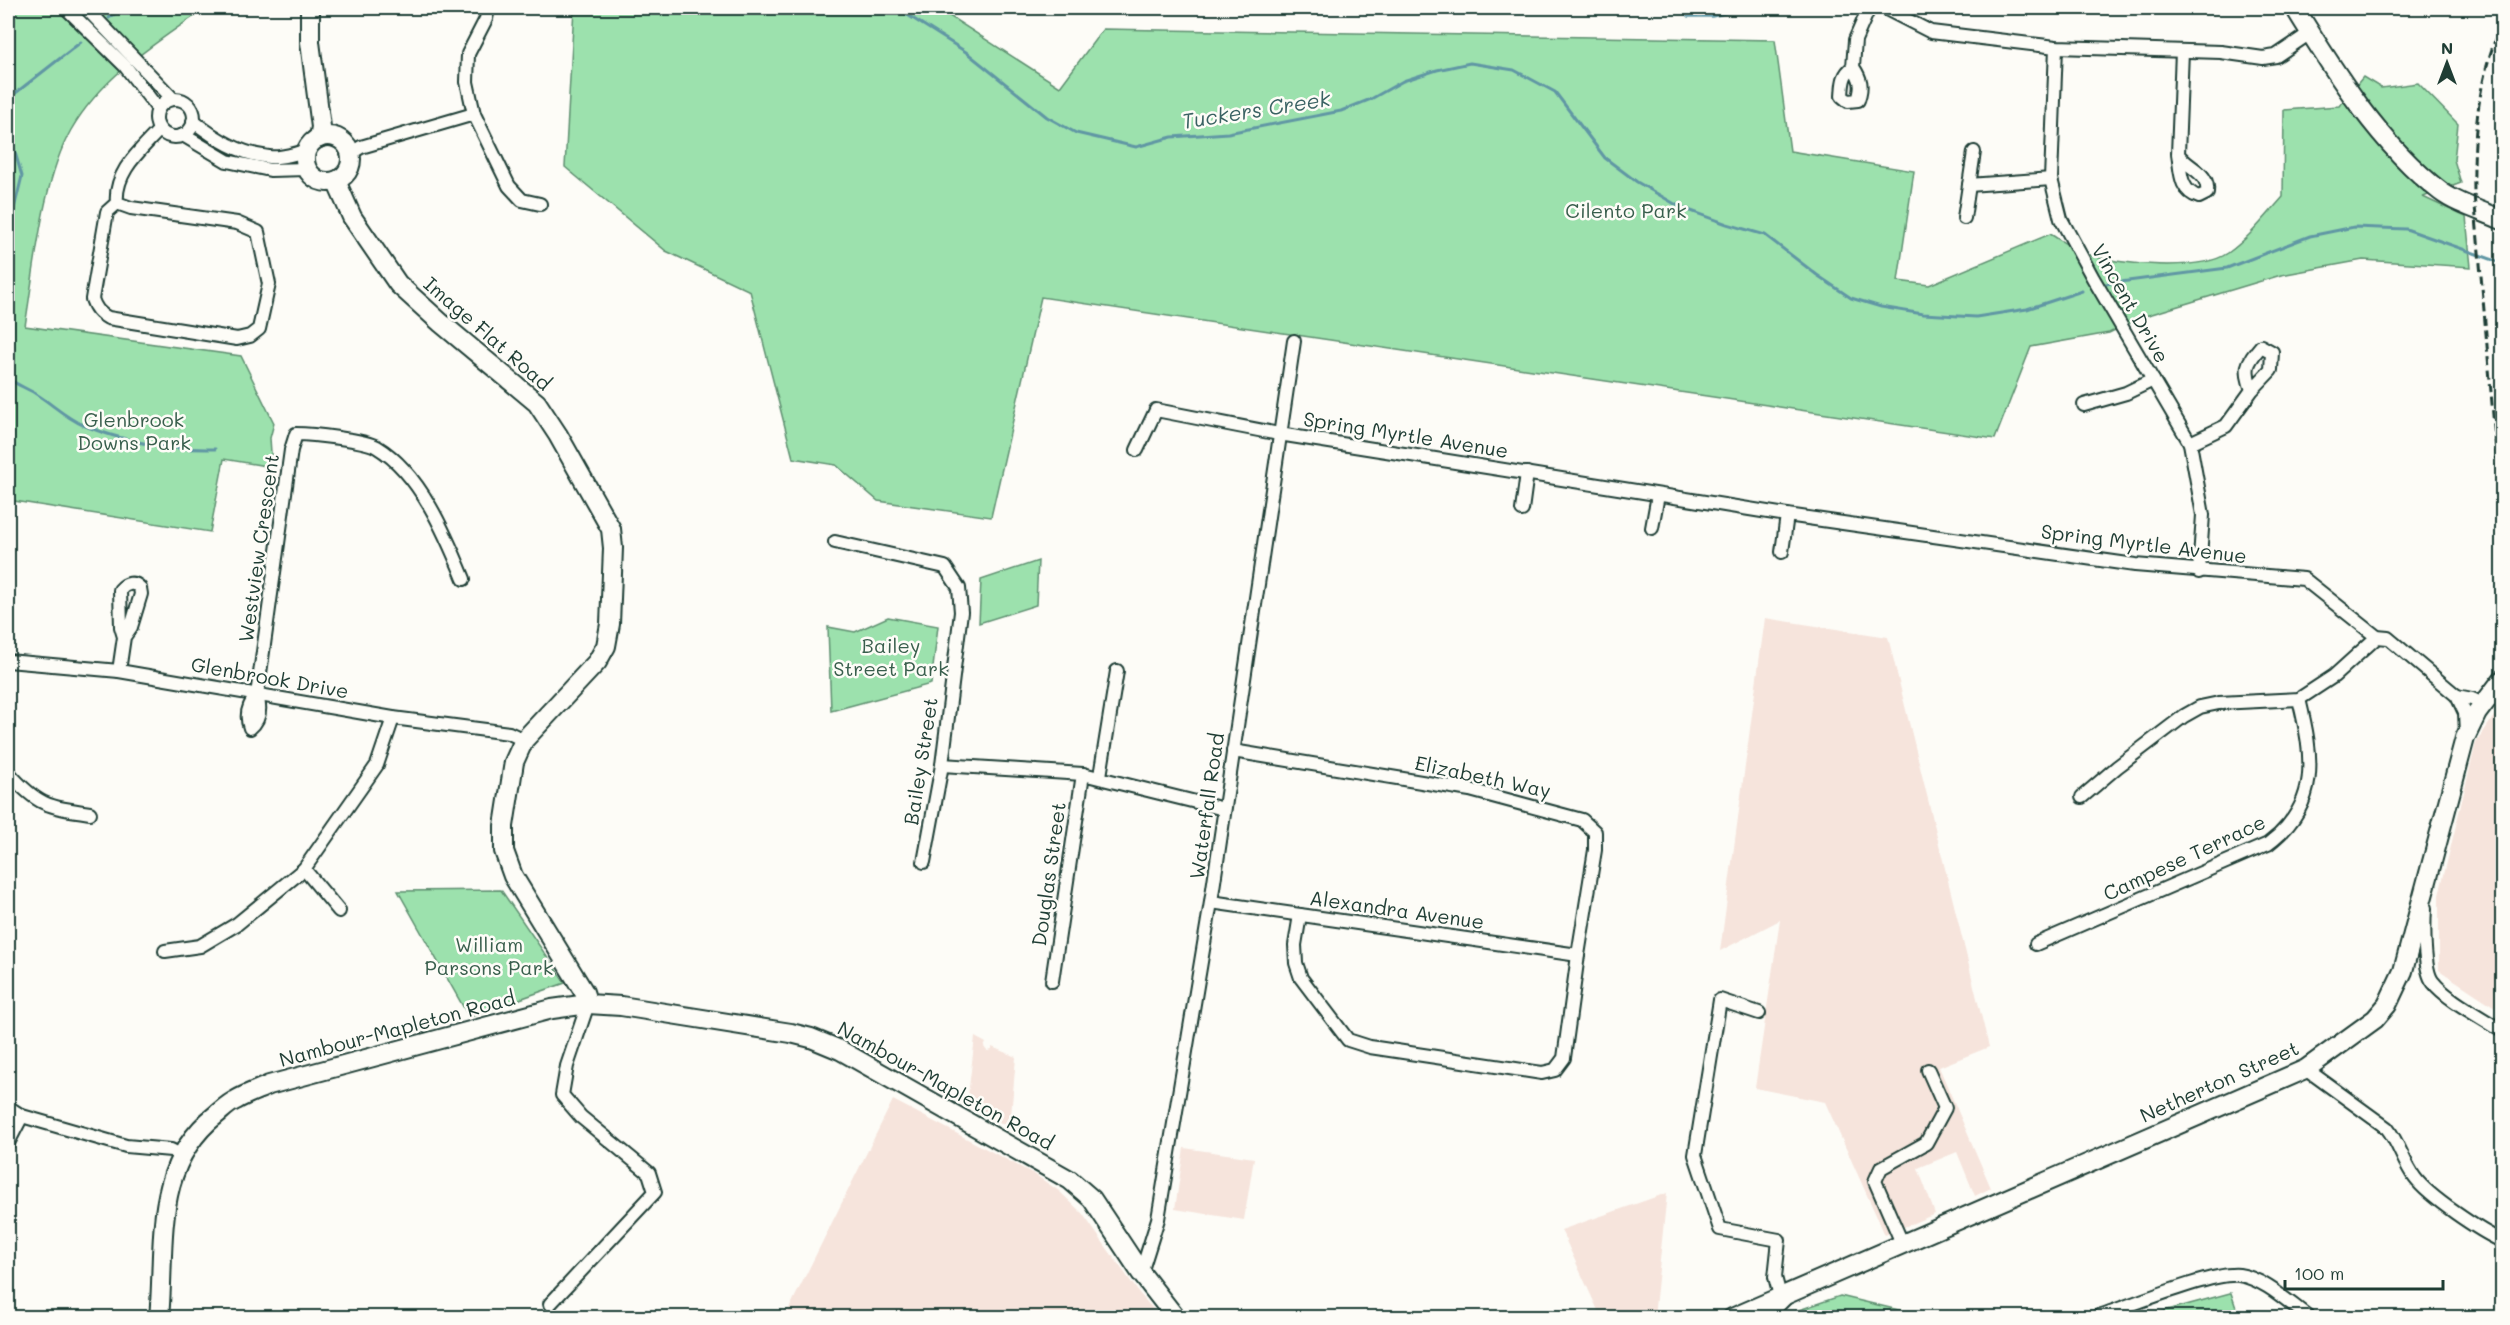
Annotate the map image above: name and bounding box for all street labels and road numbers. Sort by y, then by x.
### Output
street label: Vincent Drive [2086,239,2176,367]
street label: Image Flat Road [419,270,557,396]
street label: Spring Myrtle Avenue [1302,405,1510,463]
street label: Westview Crescent [232,452,284,644]
street label: Spring Myrtle Avenue [2040,517,2248,569]
street label: Glenbrook Drive [189,650,351,704]
street label: Bailey Street [897,695,943,827]
street label: Waterfall Road [1183,731,1229,881]
street label: Elizabeth Way [1413,749,1553,803]
street label: Douglas Street [1025,800,1071,948]
street label: Campese Terrace [2099,808,2269,906]
street label: Alexandra Avenue [1308,884,1486,934]
street label: Nambour-Mapleton Road [276,984,518,1072]
street label: Nambour-Mapleton Road [833,1015,1059,1155]
street label: Netherton Street [2135,1034,2303,1128]

